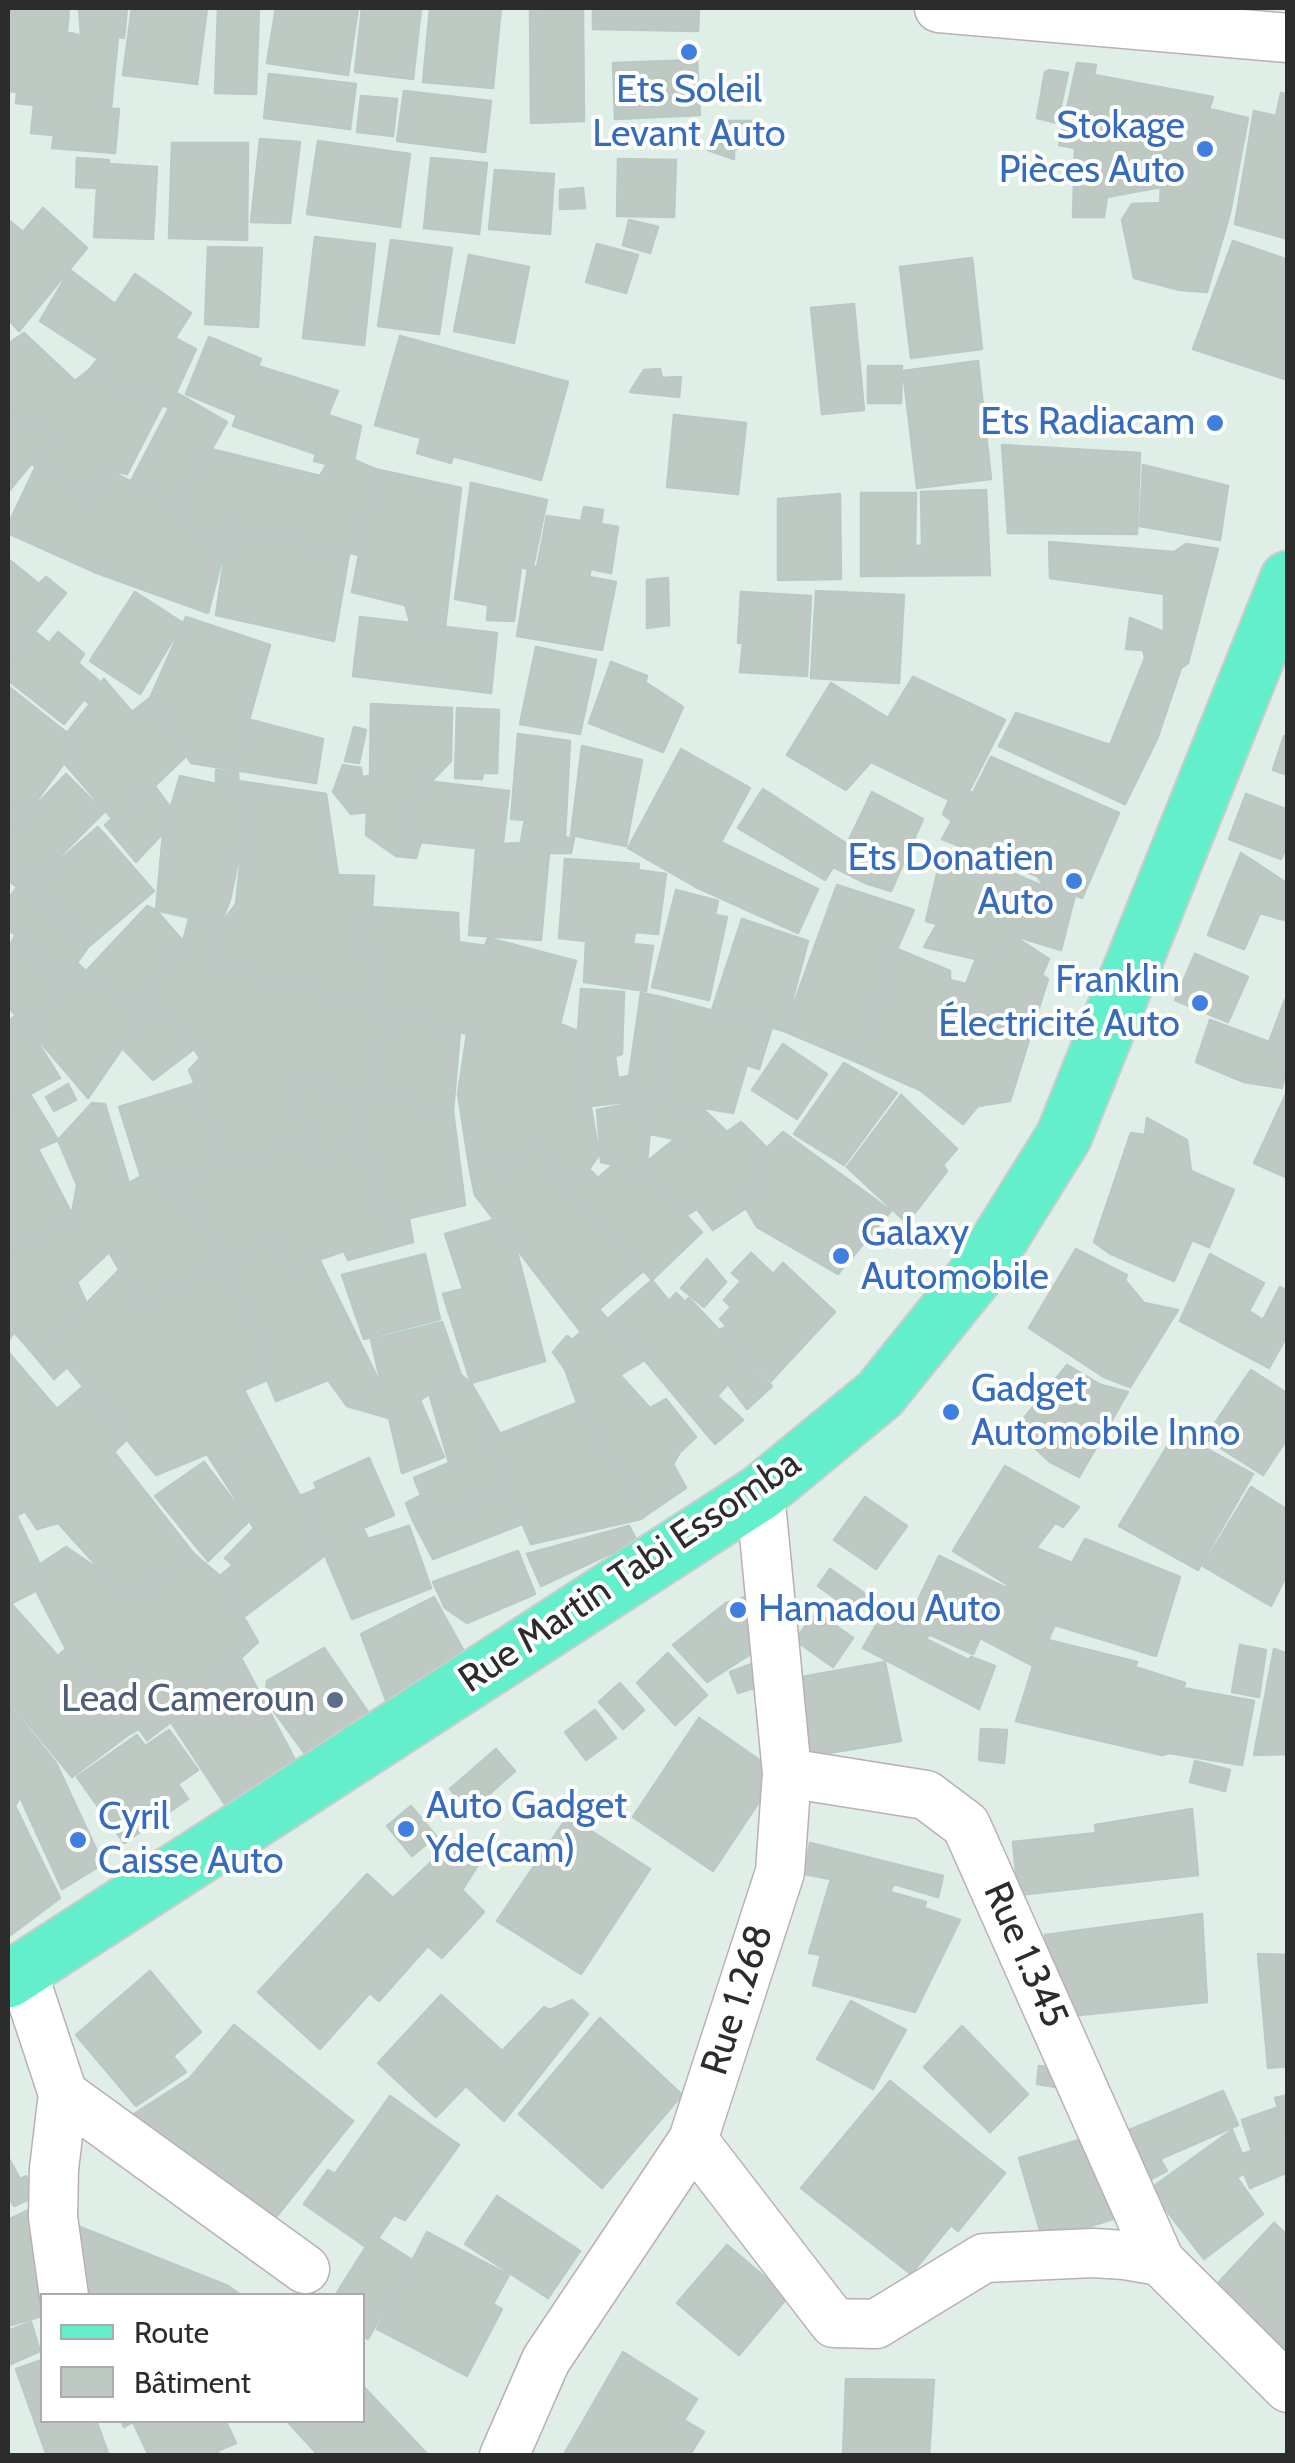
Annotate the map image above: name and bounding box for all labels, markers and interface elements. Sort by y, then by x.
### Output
marker: Ets Soleil Levant Auto [678,41,700,63]
place label: Ets Soleil Levant Auto [592,68,786,157]
place label: Stokage Pièces Auto [999,104,1185,193]
marker: Stokage Pièces Auto [1194,138,1216,160]
place label: Ets Radiacam [980,400,1195,446]
marker: Ets Radiacam [1204,412,1226,434]
place label: Ets Donatien Auto [847,836,1054,926]
marker: Ets Donatien Auto [1063,870,1085,892]
place label: Franklin Électricité Auto [938,958,1180,1048]
marker: Franklin Électricité Auto [1189,992,1211,1014]
place label: Galaxy Automobile [861,1211,1049,1300]
marker: Galaxy Automobile [830,1245,852,1267]
place label: Gadget Automobile Inno [971,1367,1240,1456]
marker: Gadget Automobile Inno [940,1401,962,1423]
street label: Rue Martin Tabi Essomba [451,1441,809,1703]
place label: Hamadou Auto [758,1587,1001,1633]
marker: Hamadou Auto [727,1599,749,1621]
place label: Lead Cameroun [61,1677,315,1723]
marker: Lead Cameroun [324,1689,346,1711]
place label: Auto Gadget Yde(cam) [426,1784,627,1874]
place label: Cyril Caisse Auto [98,1795,284,1885]
marker: Auto Gadget Yde(cam) [395,1818,417,1840]
marker: Cyril Caisse Auto [67,1829,89,1851]
street label: Rue 1.345 [973,1875,1077,2035]
street label: Rue 1.268 [692,1919,784,2081]
legend [40,2293,365,2423]
text: Route [134,2314,209,2351]
text: Bâtiment [134,2364,251,2401]

